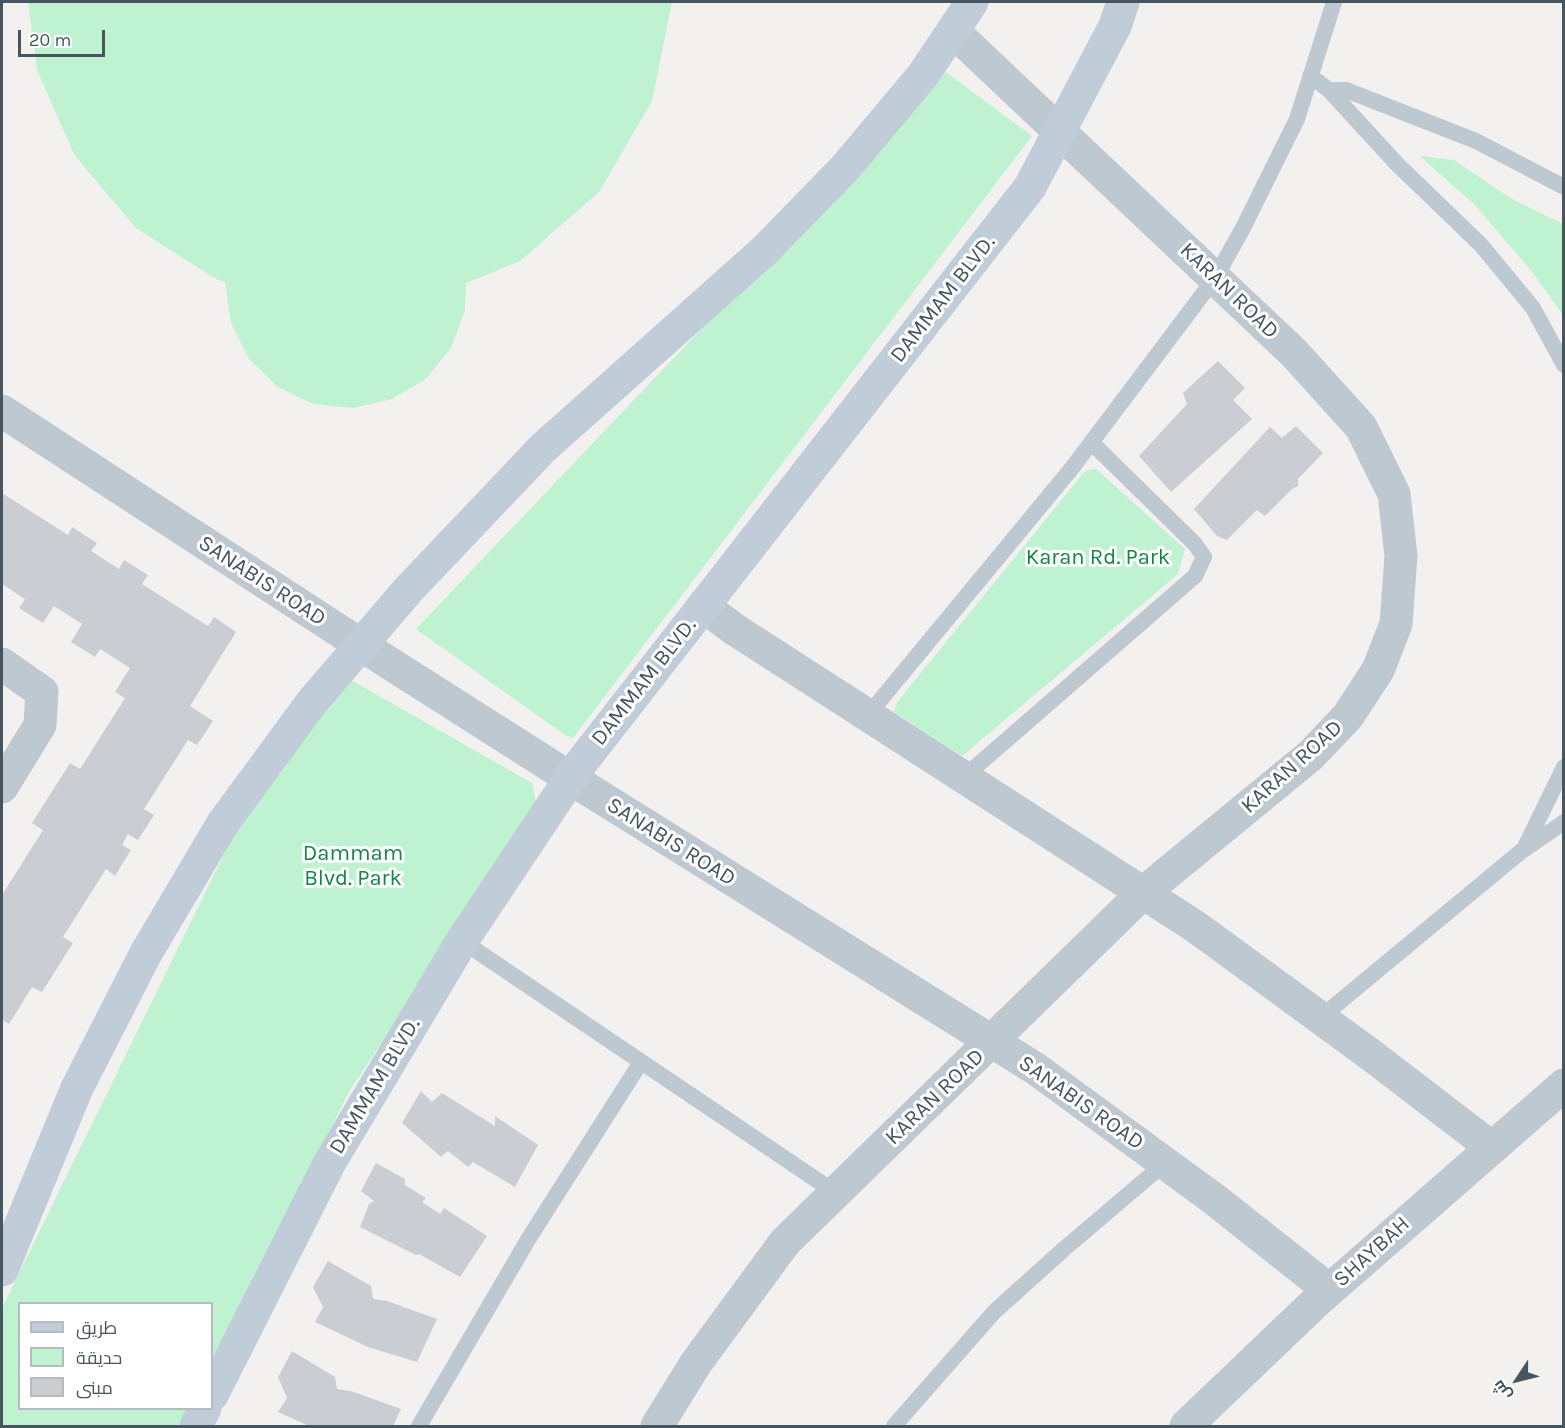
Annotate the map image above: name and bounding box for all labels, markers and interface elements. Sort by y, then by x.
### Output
scale bar [21,18,108,56]
text: 20 m [29,29,71,51]
street label: DAMMAM BLVD. [885,230,1001,368]
street label: KARAN ROAD [1174,237,1284,345]
street label: SANABIS ROAD [193,530,331,632]
park label: Karan Rd. Park [1026,545,1170,571]
street label: DAMMAM BLVD. [586,613,702,751]
street label: KARAN ROAD [1236,715,1348,819]
street label: SANABIS ROAD [602,792,740,892]
park label: Dammam Blvd. Park [303,841,403,892]
street label: DAMMAM BLVD. [324,1013,426,1159]
street label: KARAN ROAD [880,1043,990,1151]
street label: SANABIS ROAD [1013,1050,1149,1156]
street label: SHAYBAH [1329,1211,1415,1293]
legend [18,1302,213,1410]
text: طريق [76,1317,117,1339]
text: حديقة [76,1347,122,1369]
north arrow [1487,1350,1547,1410]
text: مبنى [76,1377,113,1399]
text: ش [1488,1377,1516,1404]

